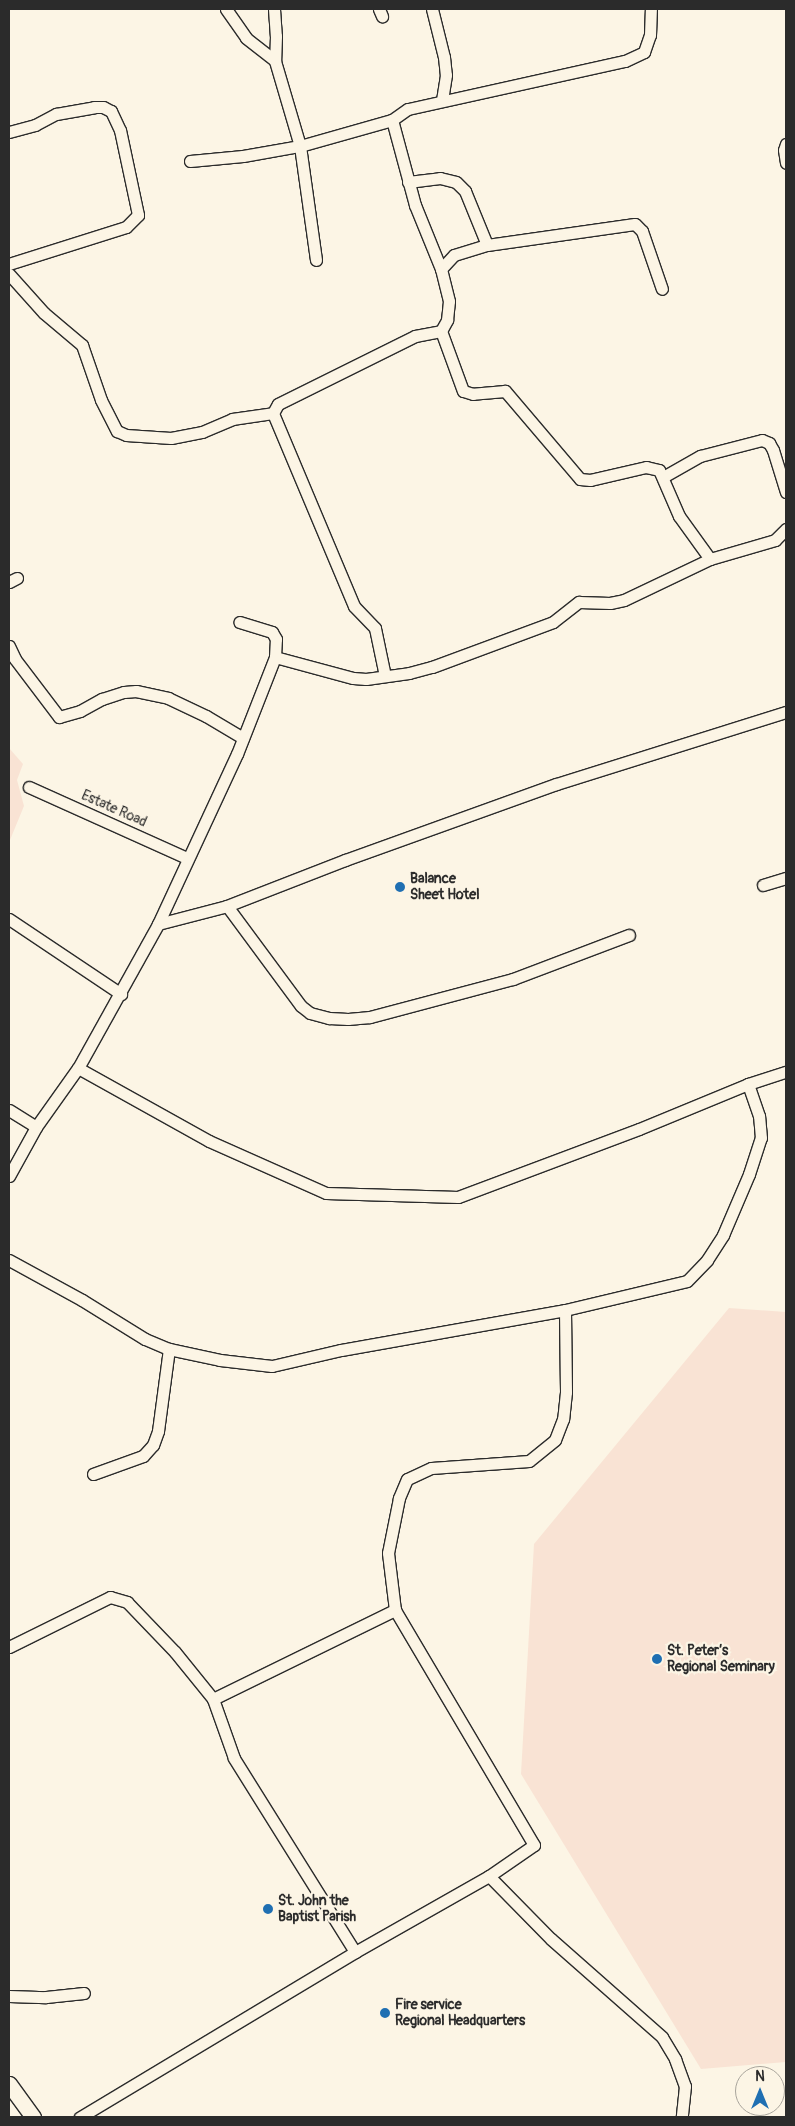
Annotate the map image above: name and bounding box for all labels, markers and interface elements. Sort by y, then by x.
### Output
street label: Estate Road [79,787,149,831]
place label: Balance Sheet Hotel [410,871,479,904]
marker: Balance Sheet Hotel [394,881,406,893]
place label: St. Peter’s Regional Seminary [667,1643,775,1675]
marker: St. Peter’s Regional Seminary [651,1653,663,1665]
place label: St. John the Baptist Parish [278,1893,356,1925]
marker: St. John the Baptist Parish [262,1903,274,1915]
place label: Fire service Regional Headquarters [395,1997,525,2030]
marker: Fire service Regional Headquarters [379,2007,391,2019]
north arrow [735,2066,785,2116]
text: N [755,2068,765,2085]

